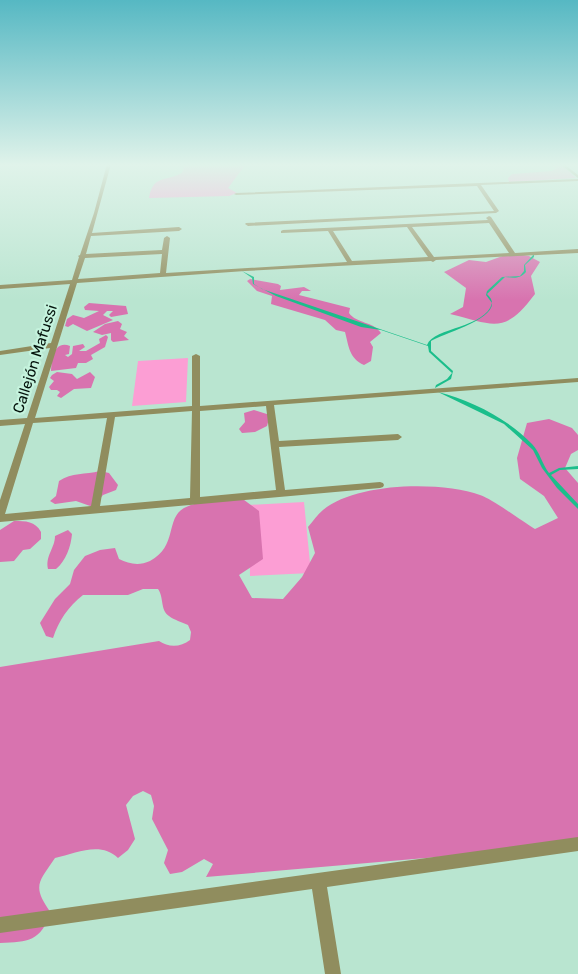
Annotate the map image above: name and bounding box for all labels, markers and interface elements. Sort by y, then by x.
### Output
street label: Callejón Mafussi [9,302,61,416]

